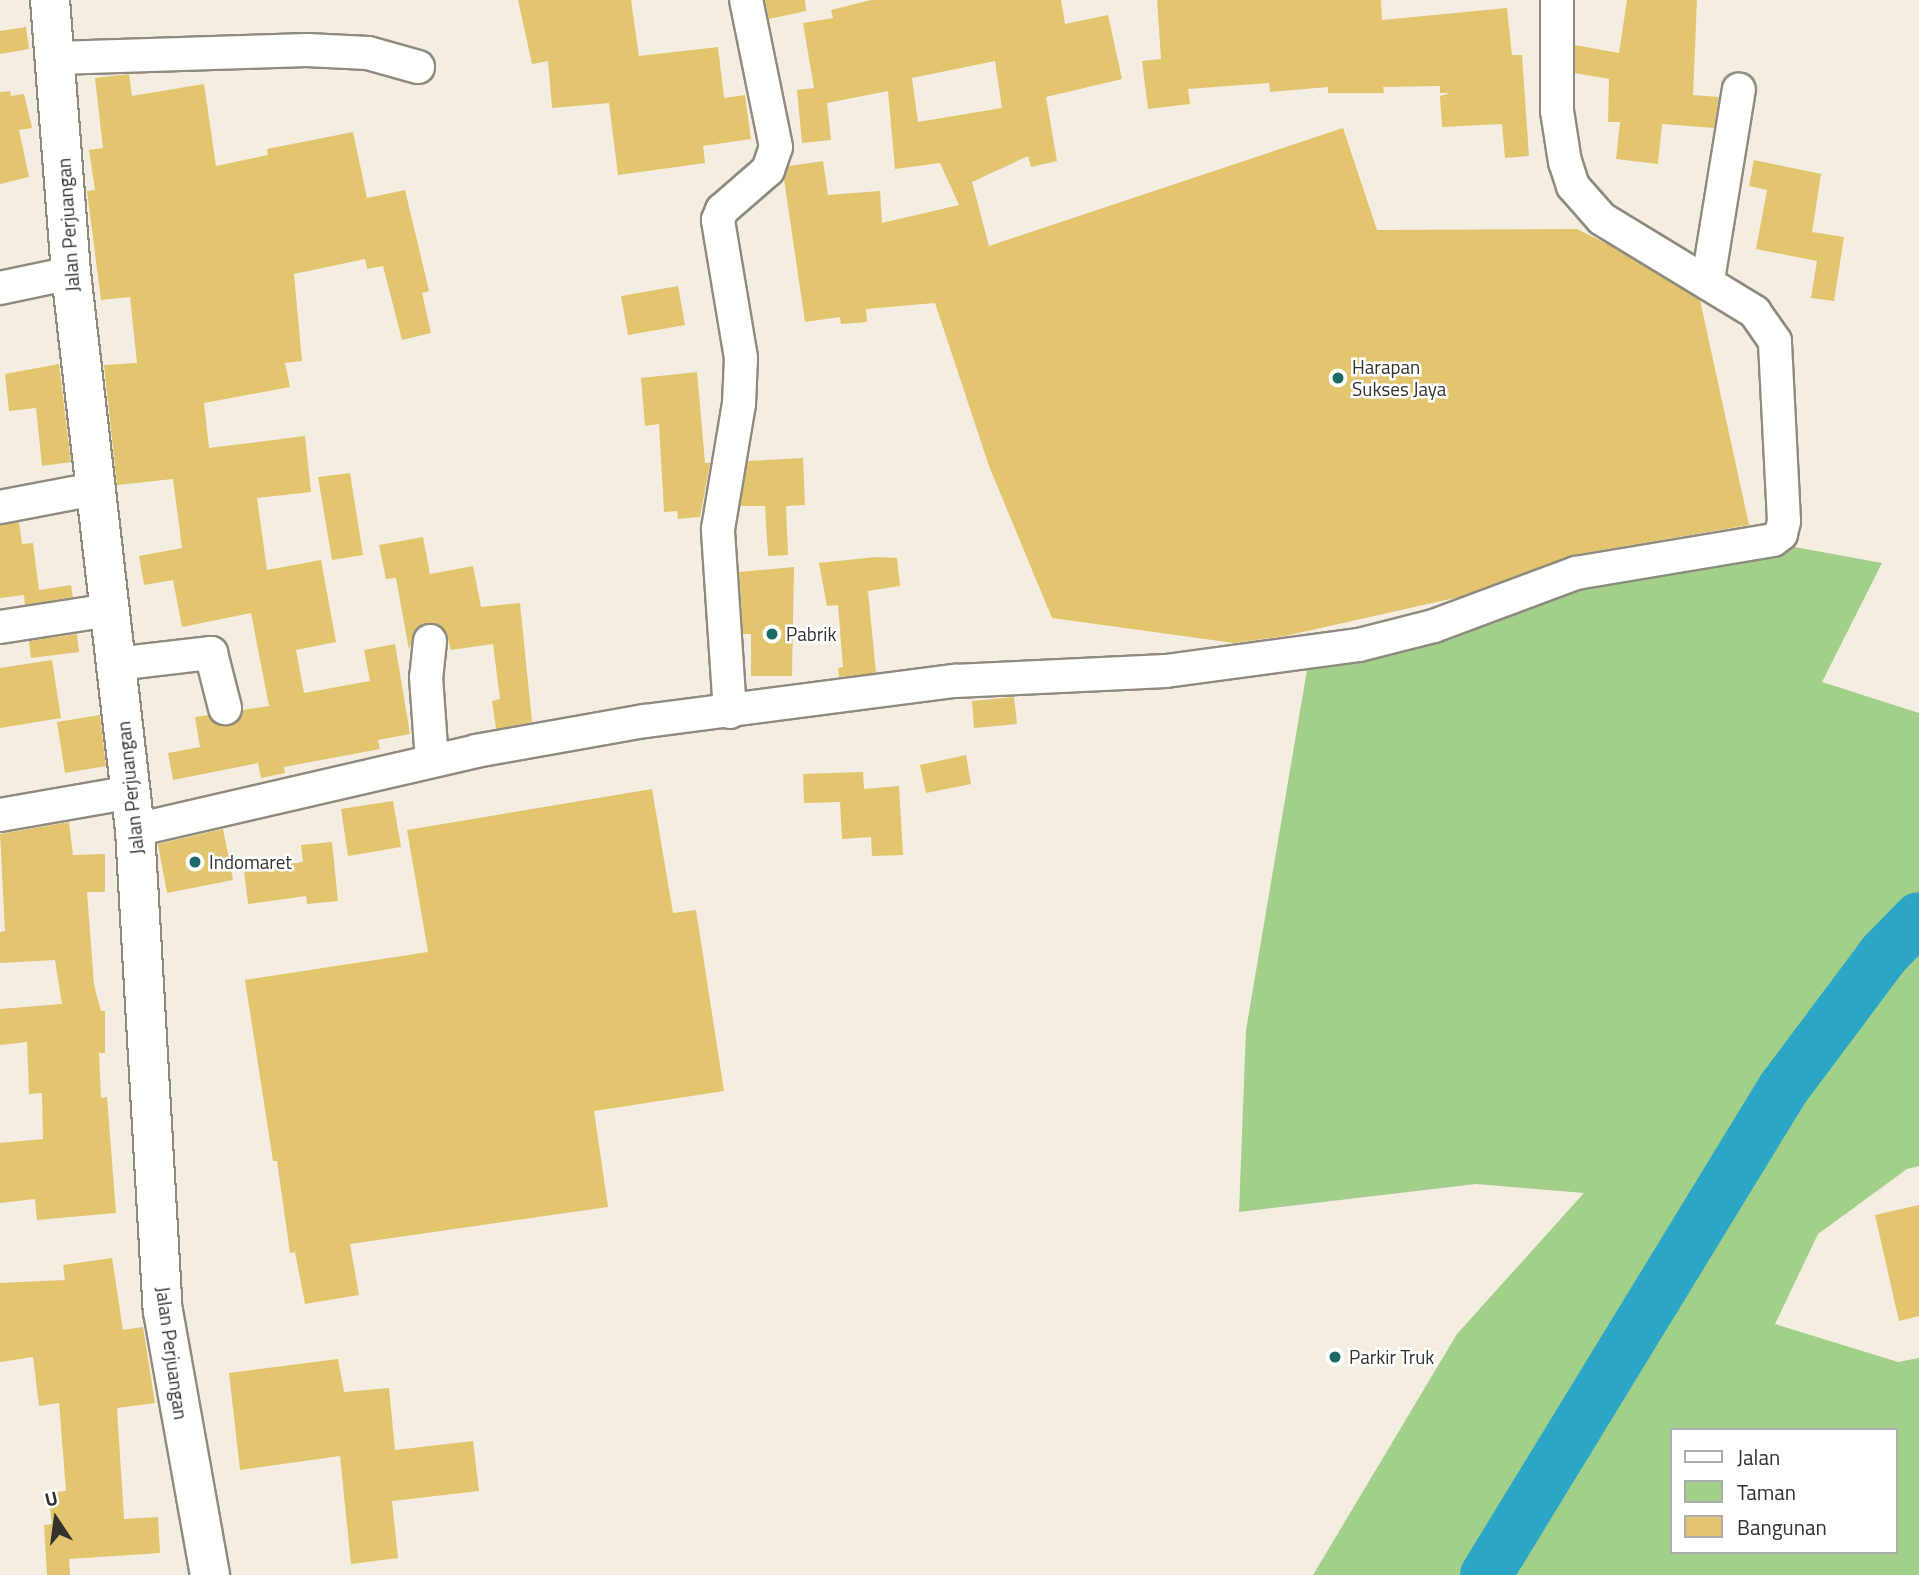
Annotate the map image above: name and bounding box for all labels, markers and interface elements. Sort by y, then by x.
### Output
street label: Jalan Perjuangan [52,157,84,293]
place label: Harapan Sukses Jaya [1352,356,1446,400]
marker: Harapan Sukses Jaya [1330,370,1346,386]
place label: Pabrik [786,623,837,645]
marker: Pabrik [764,626,780,642]
street label: Jalan Perjuangan [112,720,148,856]
place label: Indomaret [209,851,292,873]
marker: Indomaret [187,854,203,870]
street label: Jalan Perjuangan [151,1285,193,1421]
place label: Parkir Truk [1349,1346,1434,1368]
marker: Parkir Truk [1327,1349,1343,1365]
legend [1671,1428,1898,1554]
text: Jalan [1737,1441,1780,1473]
text: Taman [1737,1476,1796,1508]
text: U [42,1483,60,1514]
north arrow [21,1484,91,1554]
text: Bangunan [1737,1511,1827,1543]

